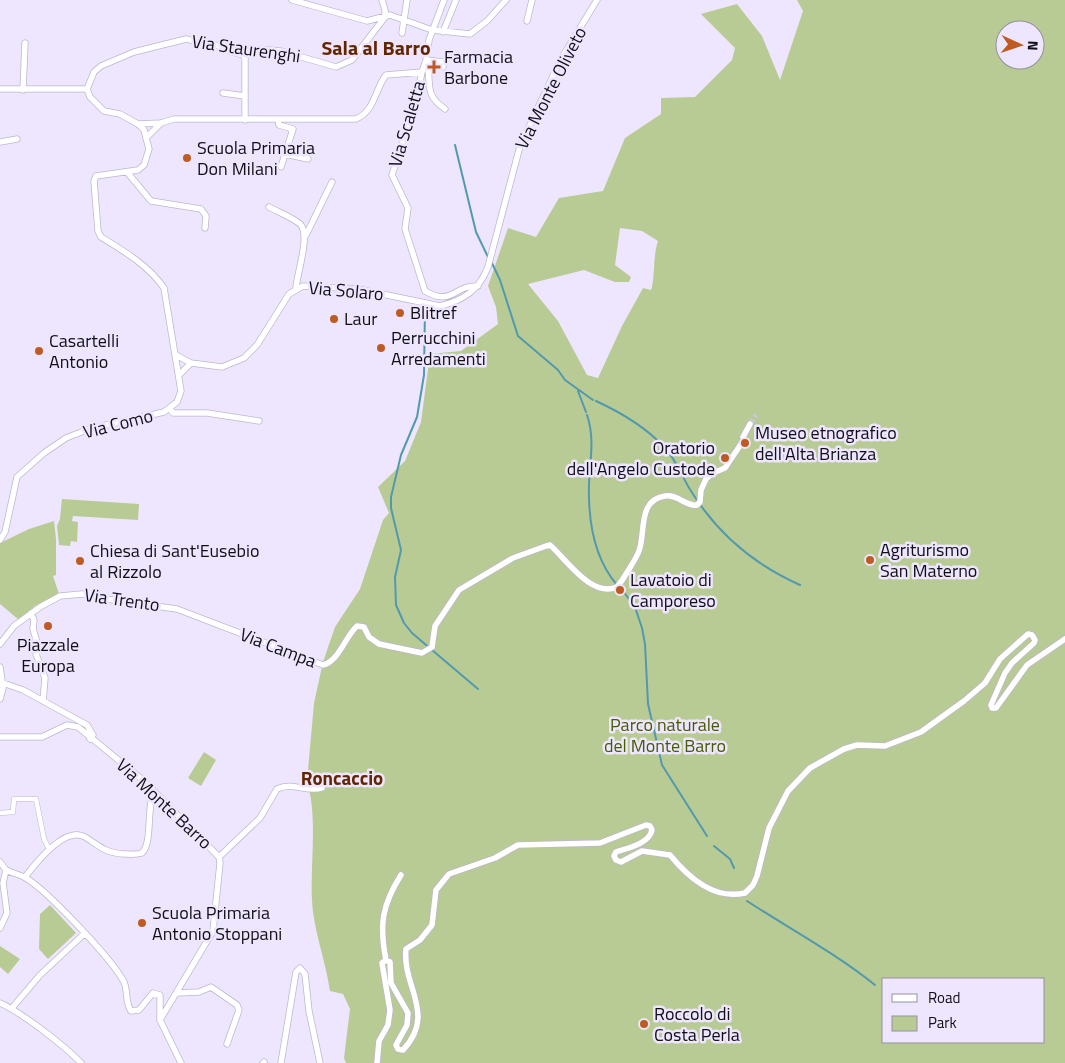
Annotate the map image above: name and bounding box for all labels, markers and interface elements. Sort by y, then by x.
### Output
north arrow [995,20,1045,70]
street label: Via Monte Oliveto [508,22,593,154]
street label: Via Staurenghi [190,28,302,69]
district label: Sala al Barro [321,32,431,63]
text: N [1023,40,1044,51]
place label: Farmacia Barbone [444,43,513,91]
marker: Farmacia Barbone [428,61,440,73]
street label: Via Scaletta [381,77,432,170]
place label: Scuola Primaria Don Milani [197,134,315,182]
marker: Scuola Primaria Don Milani [181,152,193,164]
street label: Via Solaro [307,274,385,307]
place label: Blitref [410,299,457,326]
place label: Laur [344,305,377,332]
marker: Blitref [394,307,406,319]
marker: Laur [328,313,340,325]
place label: Perrucchini Arredamenti [391,324,486,372]
place label: Casartelli Antonio [49,327,119,375]
marker: Perrucchini Arredamenti [375,342,387,354]
marker: Casartelli Antonio [33,345,45,357]
street label: Via Como [80,402,156,445]
place label: Museo etnografico dell'Alta Brianza [755,419,897,467]
place label: Oratorio dell'Angelo Custode [567,434,715,482]
marker: Museo etnografico dell'Alta Brianza [739,437,751,449]
marker: Oratorio dell'Angelo Custode [719,452,731,464]
place label: Agriturismo San Materno [880,536,977,584]
place label: Chiesa di Sant'Eusebio al Rizzolo [90,537,259,585]
marker: Agriturismo San Materno [864,554,876,566]
marker: Chiesa di Sant'Eusebio al Rizzolo [74,555,86,567]
place label: Lavatoio di Camporeso [630,566,716,614]
street label: Via Trento [83,581,162,618]
marker: Lavatoio di Camporeso [614,584,626,596]
marker: Piazzale Europa [42,620,54,632]
street label: Via Campa [236,621,320,674]
place label: Piazzale Europa [17,631,79,679]
park label: Parco naturale del Monte Barro [604,711,726,759]
street label: Via Monte Barro [110,752,218,855]
district label: Roncaccio [301,763,383,792]
place label: Scuola Primaria Antonio Stoppani [152,899,282,947]
marker: Scuola Primaria Antonio Stoppani [136,917,148,929]
legend [882,978,1045,1043]
text: Road [928,986,960,1009]
place label: Roccolo di Costa Perla [654,1000,740,1048]
text: Park [928,1011,957,1034]
marker: Roccolo di Costa Perla [638,1018,650,1030]

